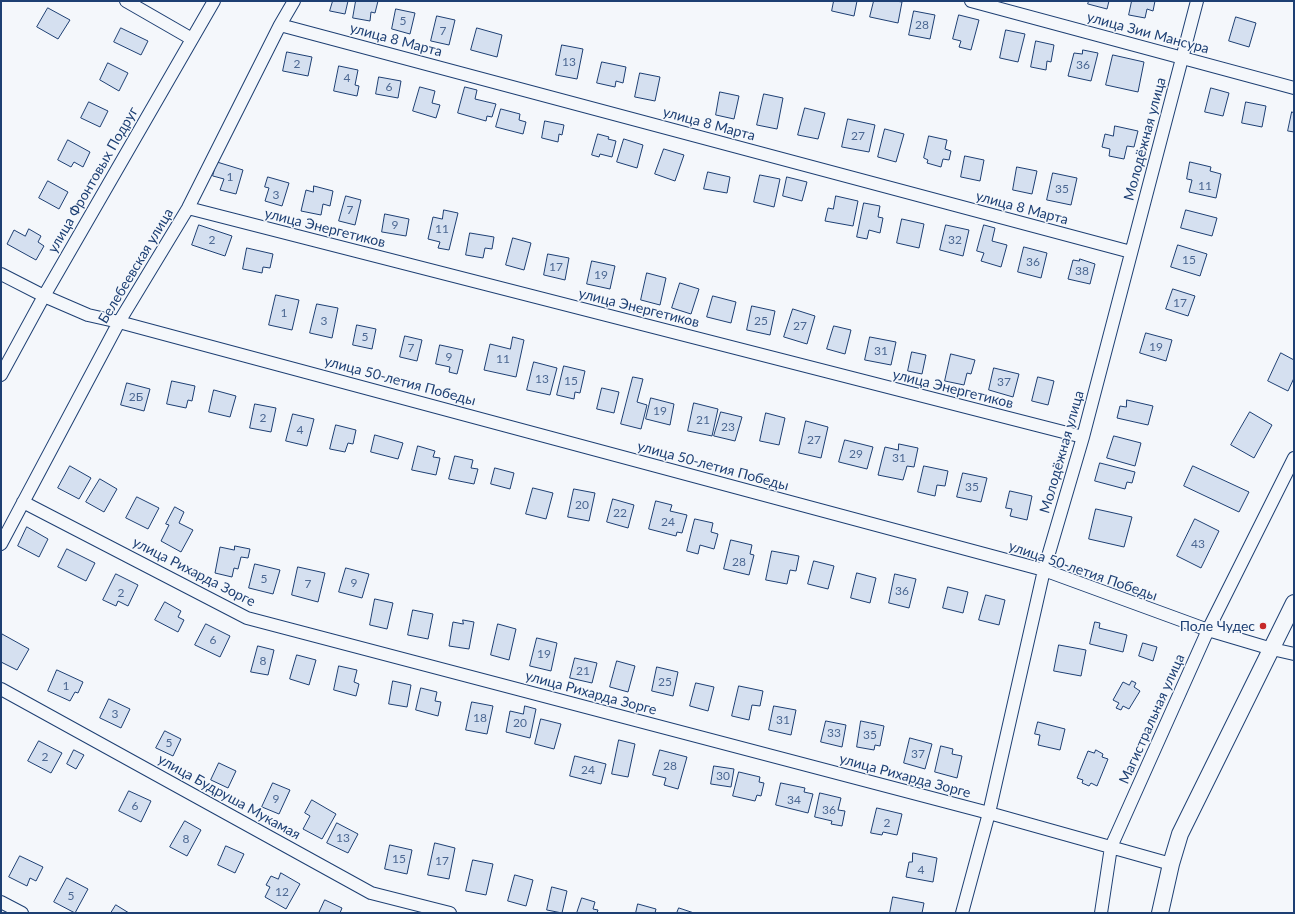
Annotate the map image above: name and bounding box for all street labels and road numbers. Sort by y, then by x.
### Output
street label: улица Зии Мансура [1085,9,1211,57]
street label: улица 8 Марта [348,20,444,60]
street label: Молодёжная улица [1120,76,1170,202]
street label: улица Фронтовых Подруг [44,104,142,256]
street label: улица 8 Марта [661,104,757,144]
street label: улица 8 Марта [974,188,1070,228]
street label: Белебеевская улица [95,205,177,327]
street label: улица Энергетиков [263,205,387,251]
street label: улица Энергетиков [577,285,701,331]
street label: улица 50-летия Победы [322,353,478,409]
street label: улица Энергетиков [891,366,1015,412]
street label: Молодёжная улица [1036,389,1088,515]
street label: улица 50-летия Победы [635,438,791,494]
street label: улица Рихарда Зорге [130,534,258,610]
street label: улица 50-летия Победы [1006,538,1160,604]
street label: Магистральная улица [1116,651,1188,787]
street label: улица Рихарда Зорге [523,667,659,719]
street label: улица Рихарда Зорге [837,750,973,802]
street label: улица Будруша Мукамая [155,751,303,843]

